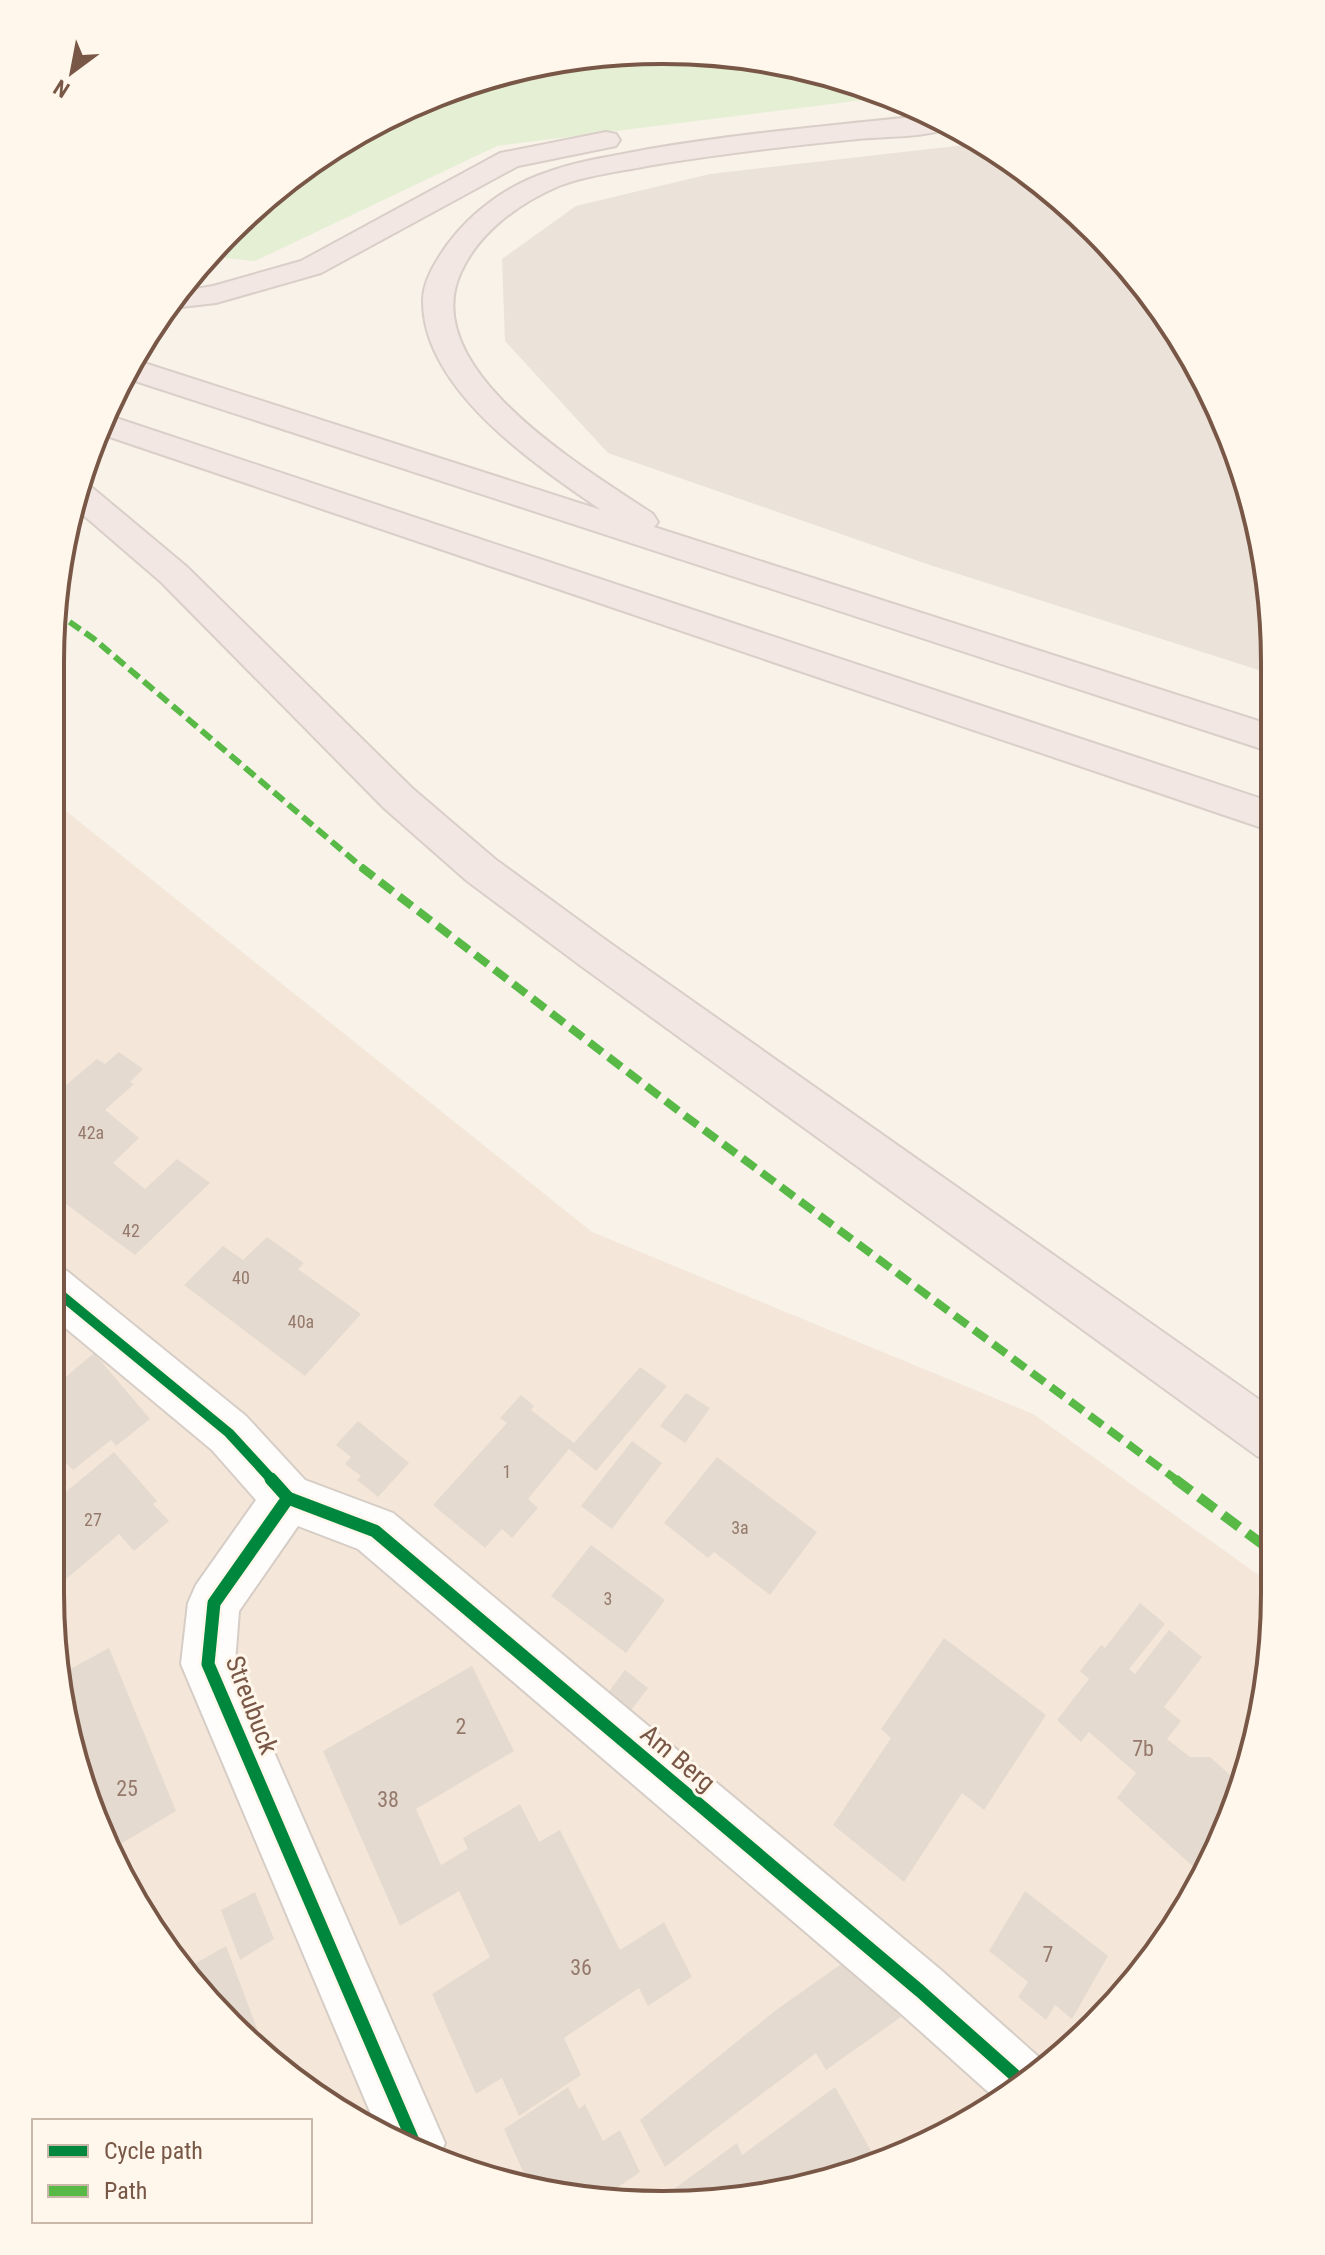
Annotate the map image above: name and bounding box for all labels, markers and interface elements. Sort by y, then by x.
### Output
north arrow [32,32,112,112]
text: N [49,74,74,103]
house number: 42a [78,1122,104,1143]
house number: 42 [122,1220,140,1241]
house number: 40 [232,1267,250,1288]
house number: 40a [288,1311,314,1332]
house number: 1 [503,1461,511,1482]
house number: 27 [84,1509,102,1530]
house number: 3a [731,1517,749,1538]
house number: 3 [604,1588,612,1609]
street label: Streubuck [220,1652,285,1759]
house number: 2 [456,1714,466,1739]
street label: Am Berg [635,1718,721,1798]
house number: 7b [1132,1736,1154,1761]
house number: 25 [116,1776,138,1801]
house number: 38 [377,1787,399,1812]
house number: 7 [1043,1942,1053,1967]
house number: 36 [570,1955,592,1980]
legend [32,2119,312,2223]
text: Cycle path [104,2137,203,2165]
text: Path [104,2177,147,2205]

